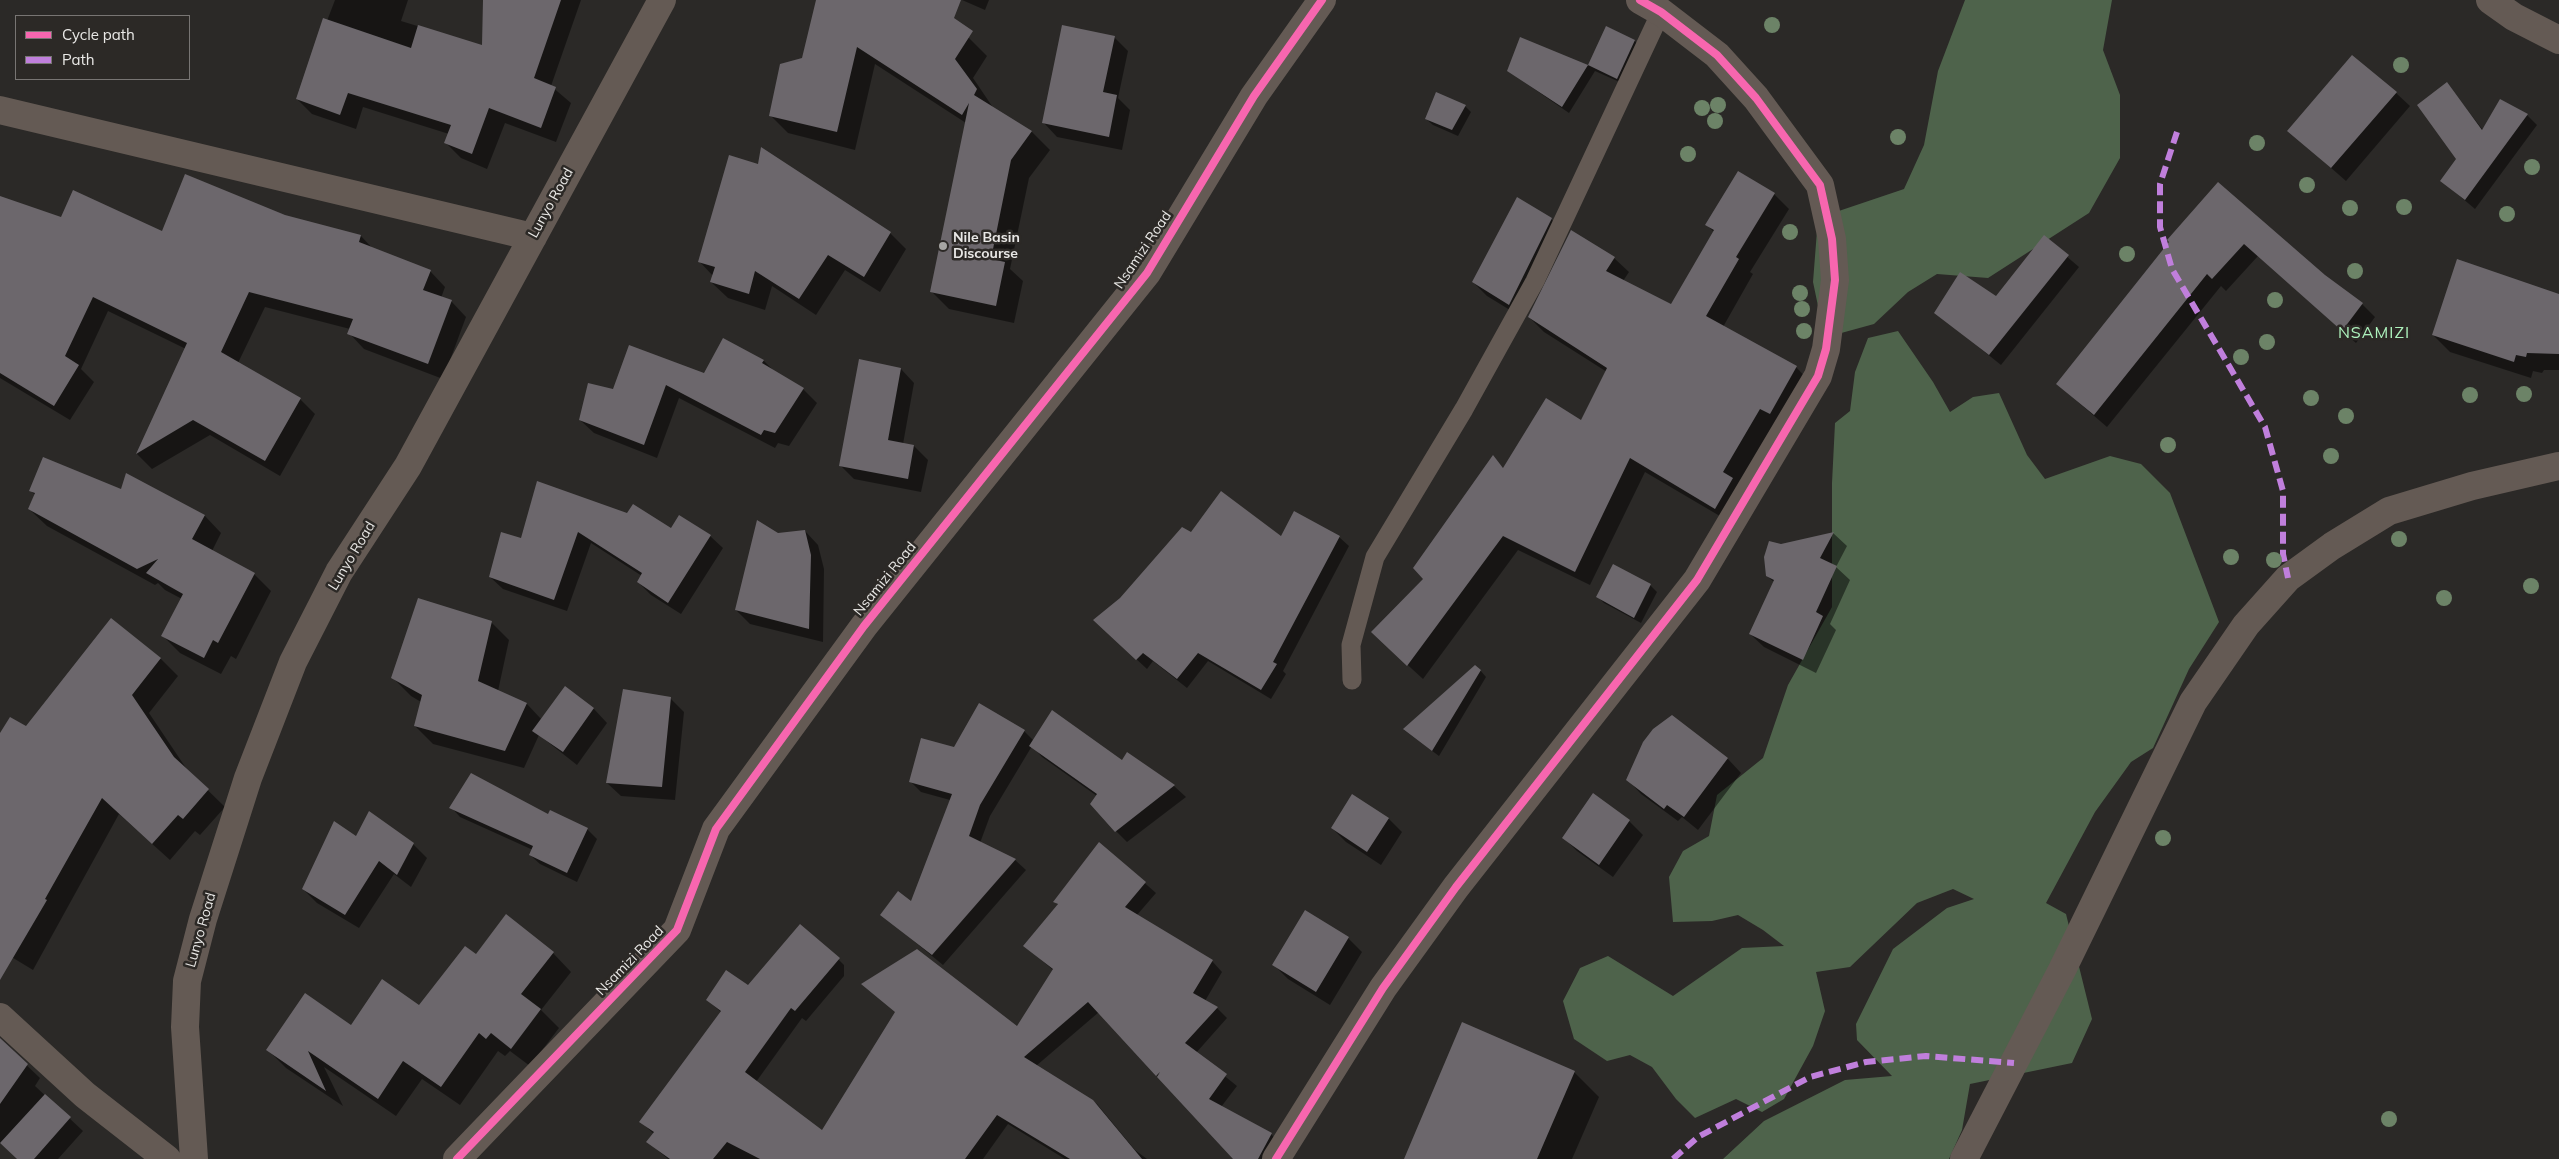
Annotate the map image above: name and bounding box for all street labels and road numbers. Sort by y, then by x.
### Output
street label: Lunyo Road [525,165,577,241]
street label: Nsamizi Road [1111,208,1175,292]
street label: Lunyo Road [325,519,379,593]
street label: Nsamizi Road [850,539,920,619]
street label: Lunyo Road [182,891,220,969]
street label: Nsamizi Road [593,923,667,999]

